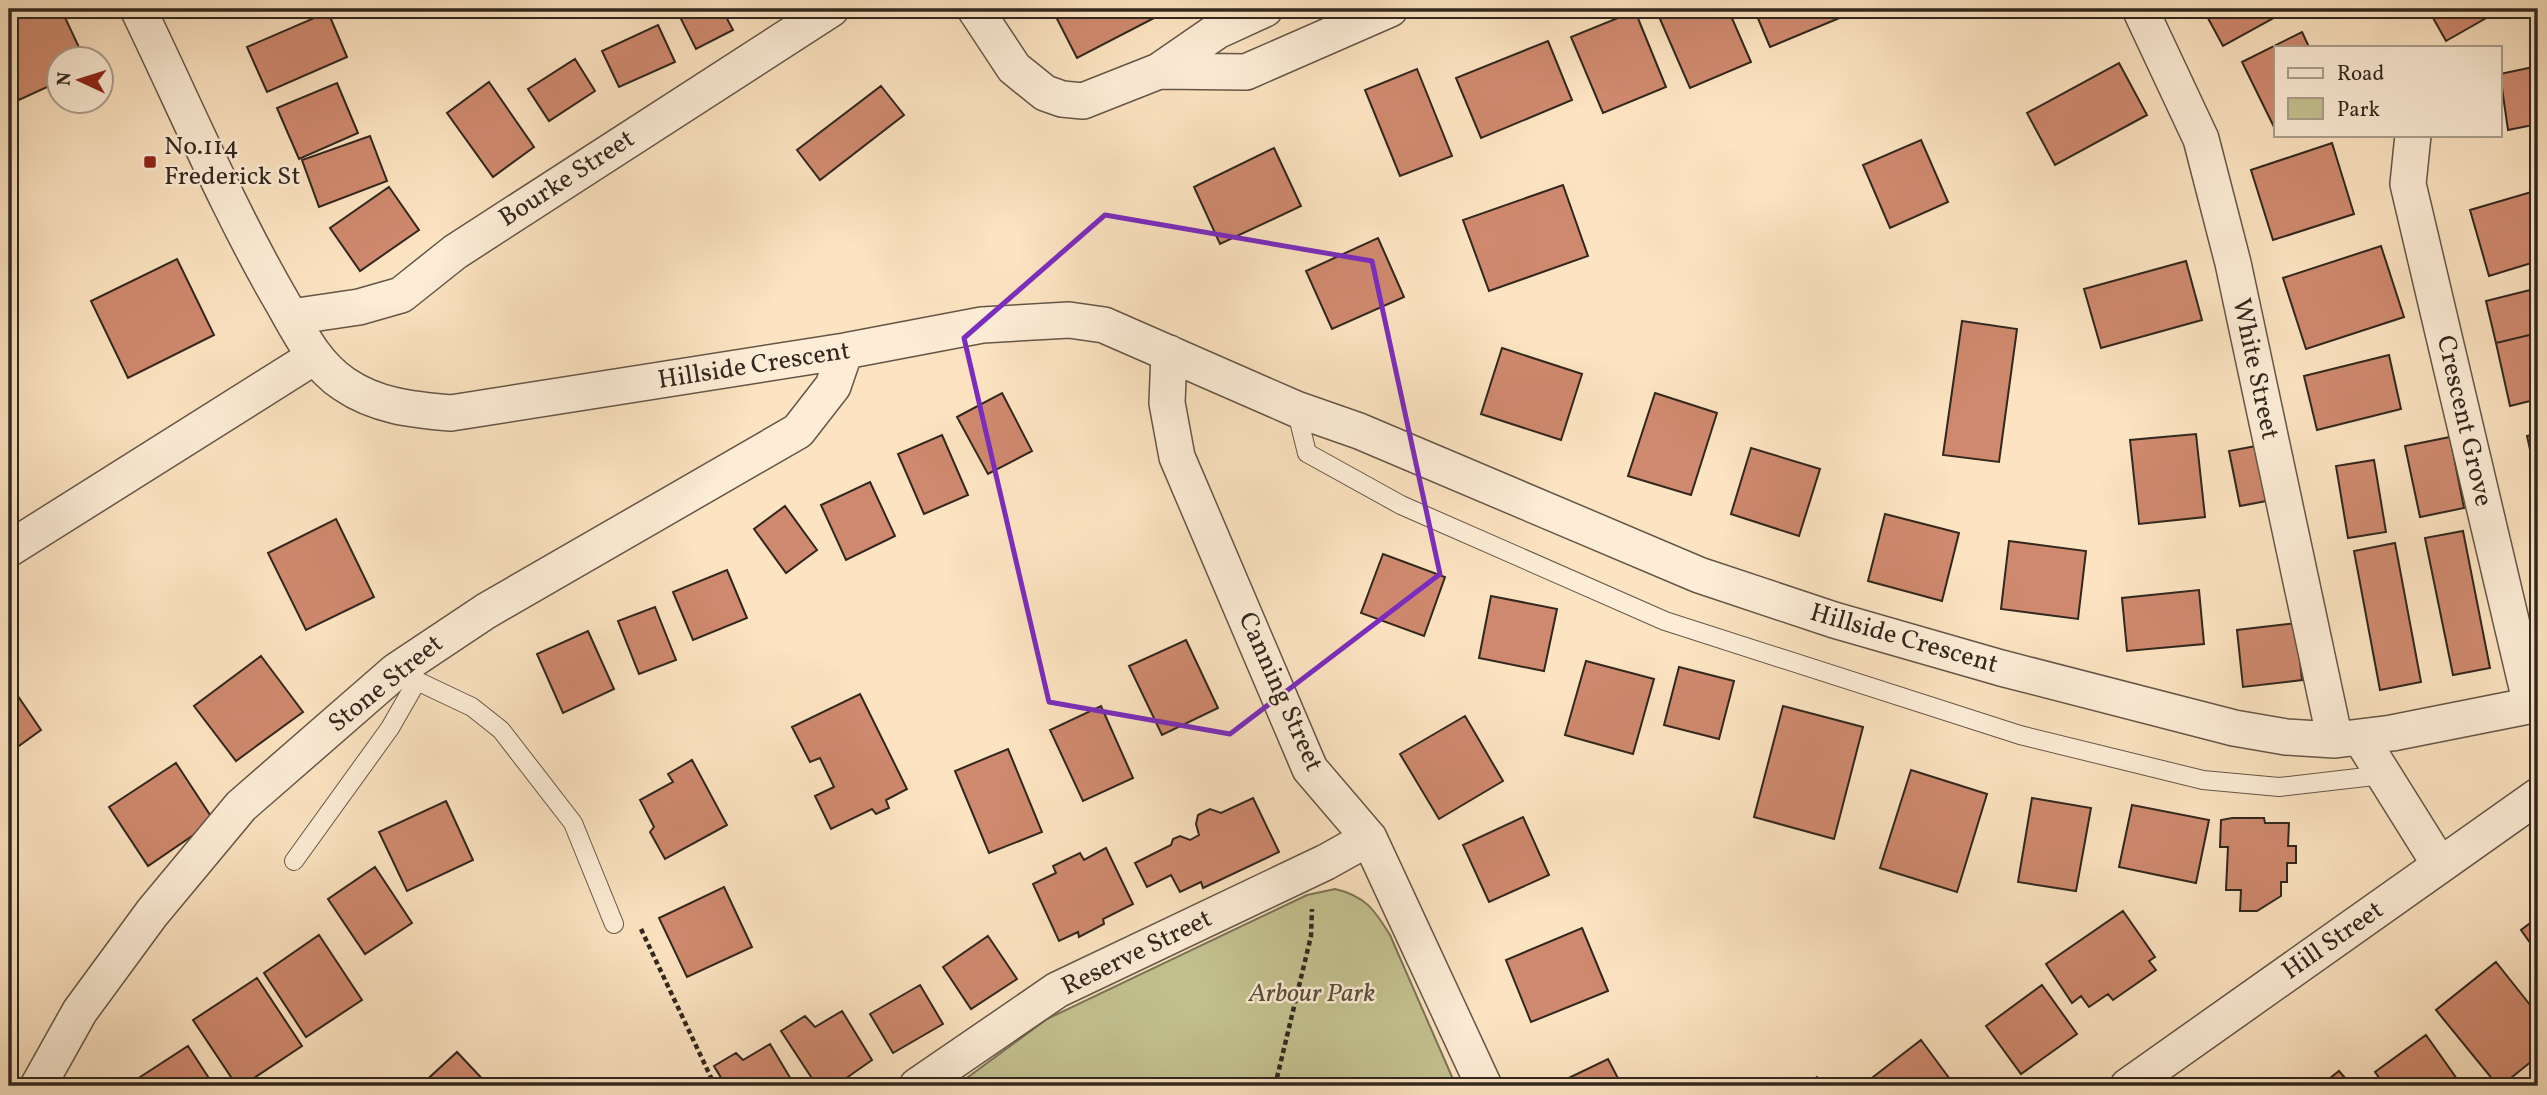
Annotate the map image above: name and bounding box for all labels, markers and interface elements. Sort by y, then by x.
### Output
north arrow [46,46,116,116]
legend [2274,46,2502,136]
text: Road [2337,60,2384,89]
text: N [52,71,79,87]
text: Park [2337,96,2380,125]
street label: Bourke Street [492,122,642,236]
place label: No.114 Frederick St [164,129,301,195]
marker: No.114 Frederick St [142,154,158,170]
street label: White Street [2222,295,2288,443]
street label: Crescent Grove [2427,332,2501,510]
street label: Hillside Crescent [655,333,853,399]
street label: Hillside Crescent [1806,595,2002,683]
street label: Canning Street [1229,607,1331,777]
street label: Stone Street [321,627,451,741]
street label: Hill Street [2275,893,2391,989]
street label: Reserve Street [1056,901,1218,1005]
park label: Arbour Park [1248,976,1375,1012]

